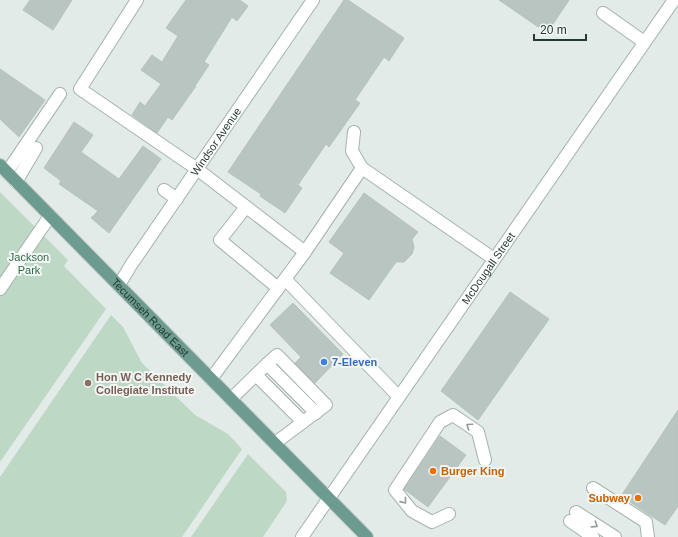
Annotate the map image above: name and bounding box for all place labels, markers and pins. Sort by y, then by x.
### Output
place label: 7-Eleven [332,356,378,368]
marker: 7-Eleven [319,357,329,367]
place label: Hon W C Kennedy Collegiate Institute [96,371,194,396]
marker: Hon W C Kennedy Collegiate Institute [83,378,93,388]
place label: Burger King [441,465,505,477]
marker: Burger King [428,466,438,476]
place label: Subway [588,492,631,504]
marker: Subway [633,493,643,503]

